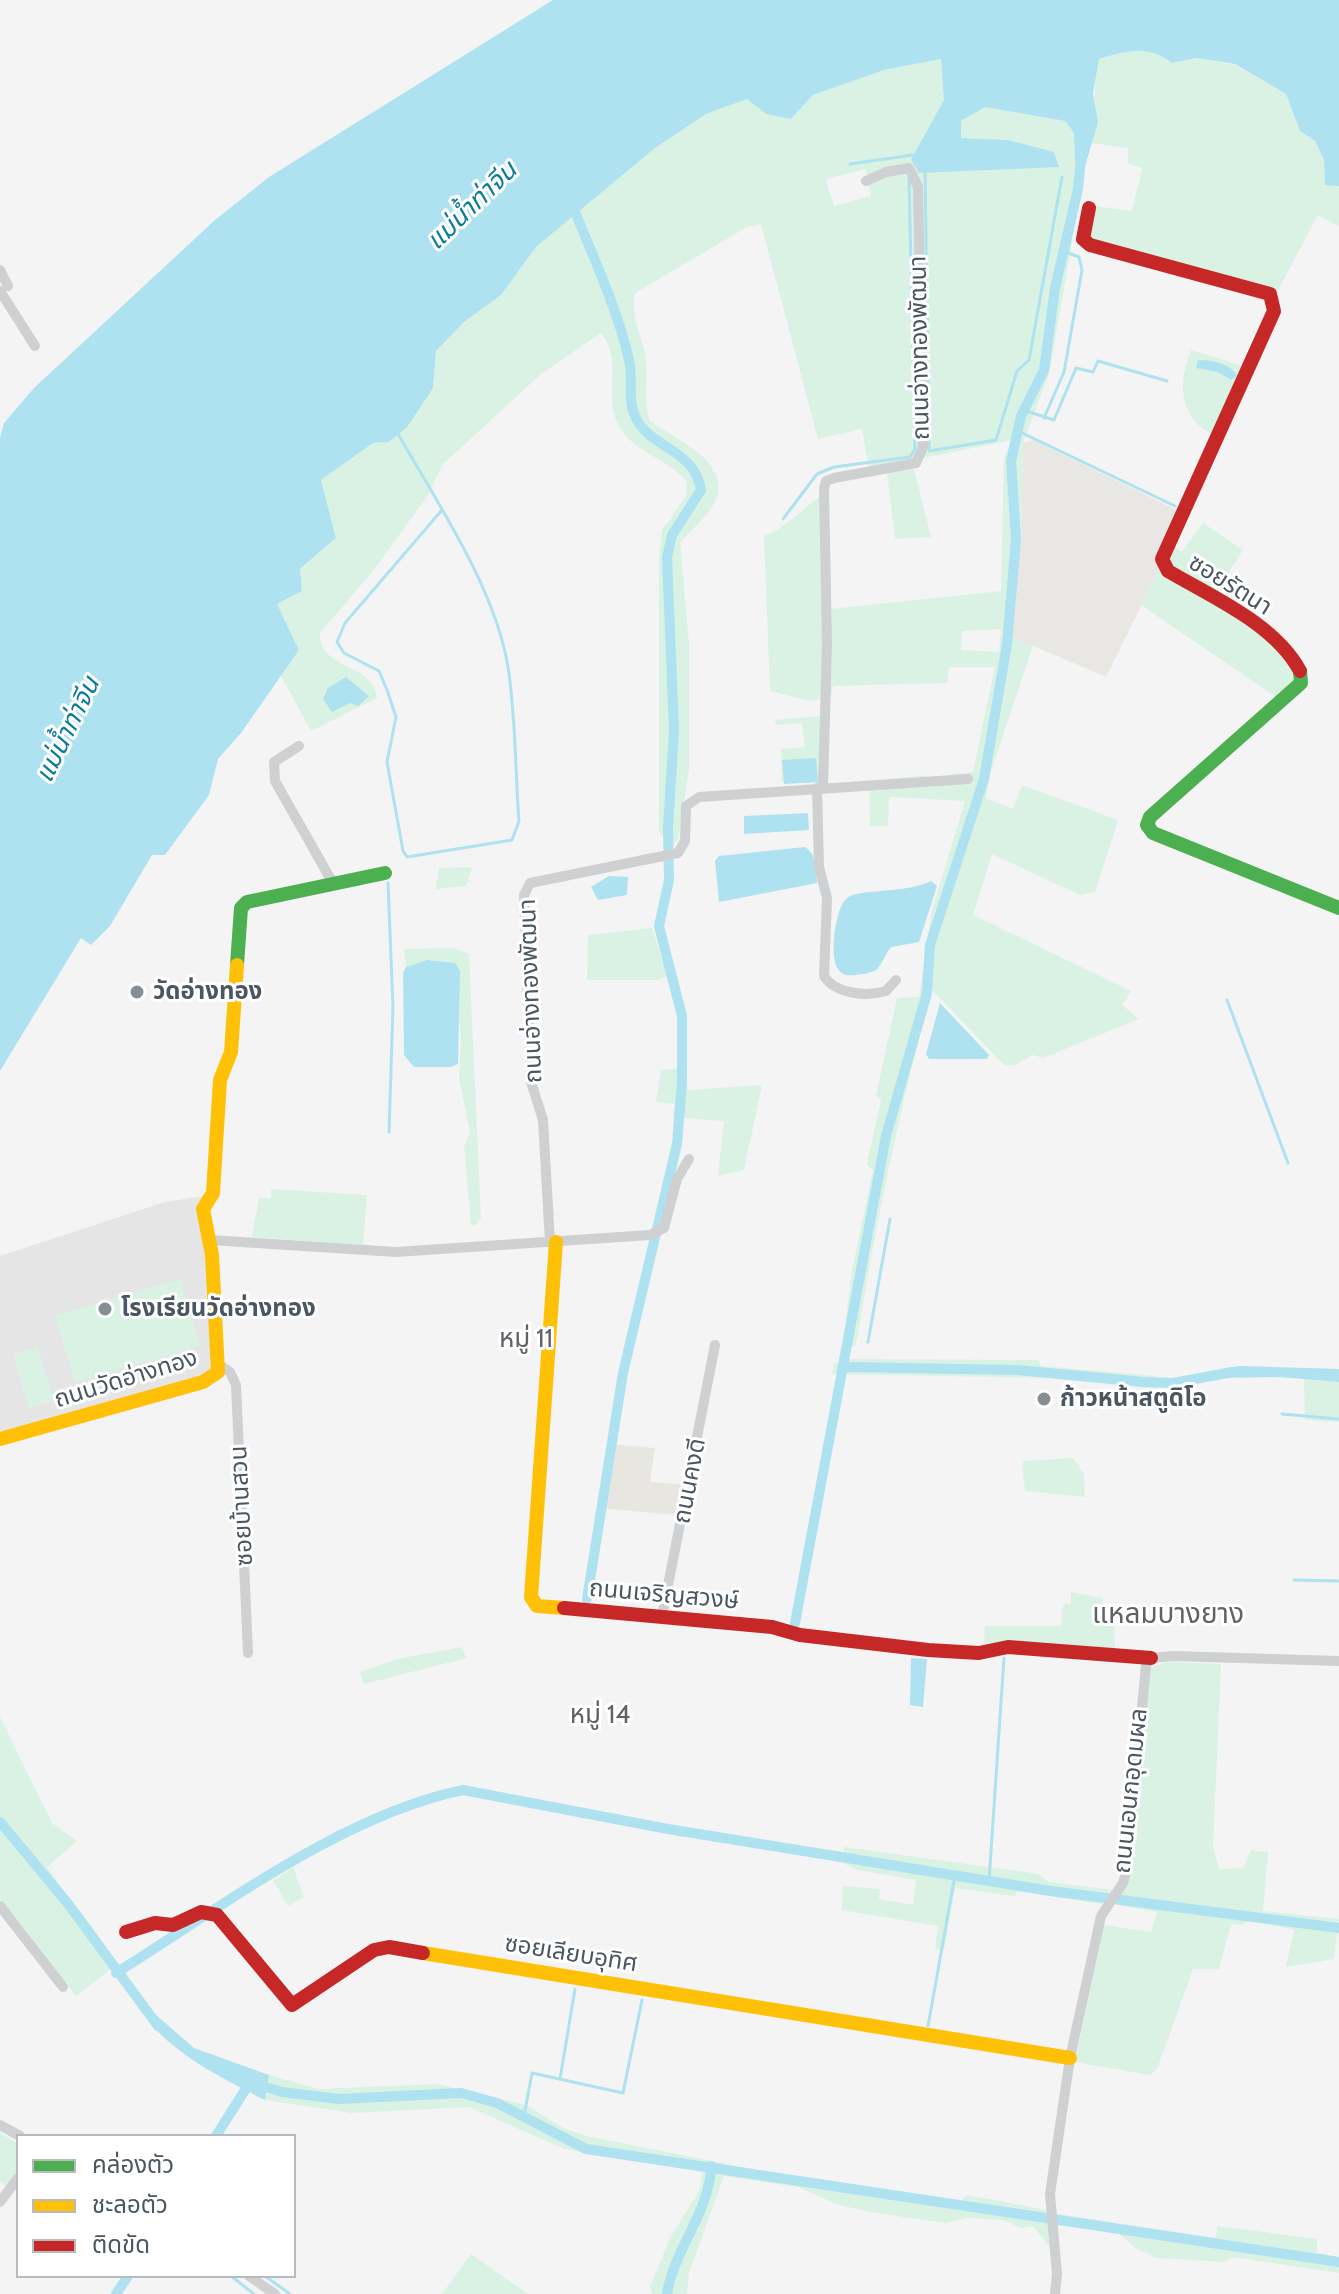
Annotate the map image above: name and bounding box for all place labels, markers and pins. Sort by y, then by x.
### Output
place label: วัดอ่างทอง [153,978,262,1006]
marker: วัดอ่างทอง [128,983,146,1001]
place label: โรงเรียนวัดอ่างทอง [121,1295,316,1323]
marker: โรงเรียนวัดอ่างทอง [96,1300,114,1318]
place label: ก้าวหน้าสตูดิโอ [1060,1385,1206,1413]
marker: ก้าวหน้าสตูดิโอ [1035,1390,1053,1408]

